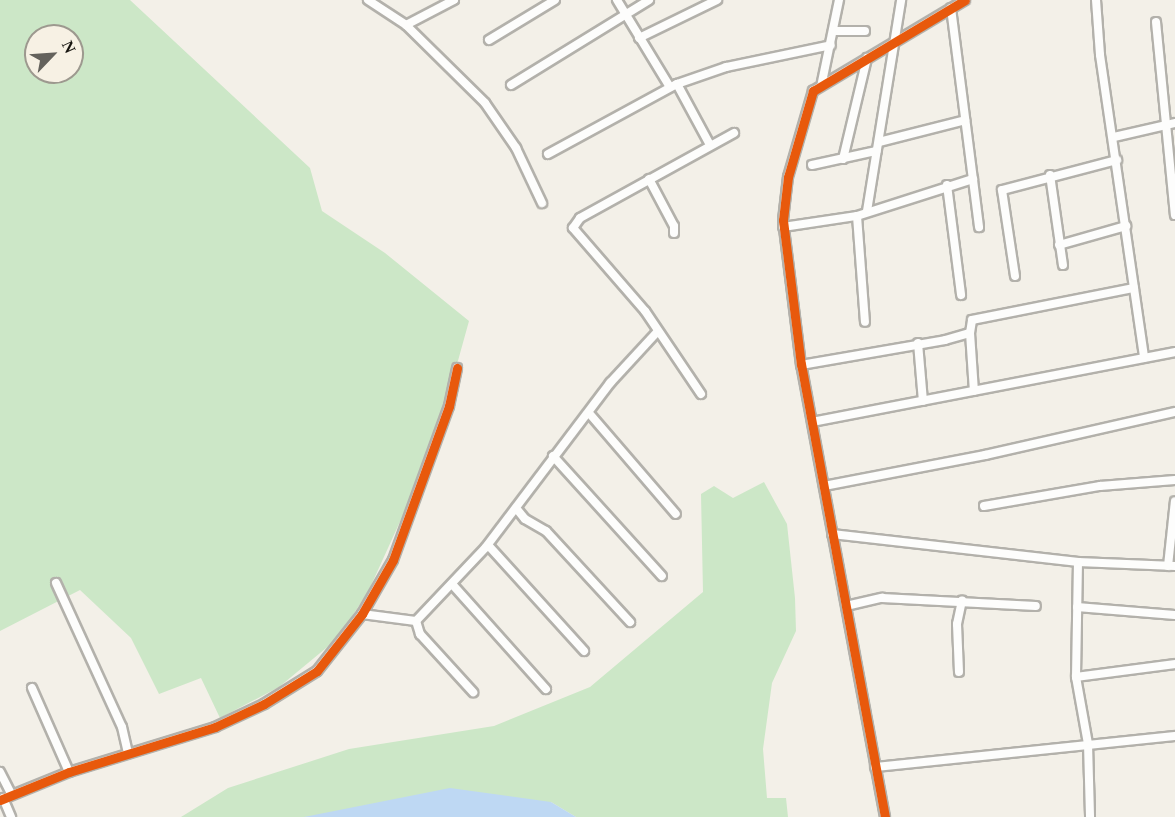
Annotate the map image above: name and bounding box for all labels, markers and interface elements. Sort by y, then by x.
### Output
north arrow [24,24,84,84]
text: N [59,38,79,56]

